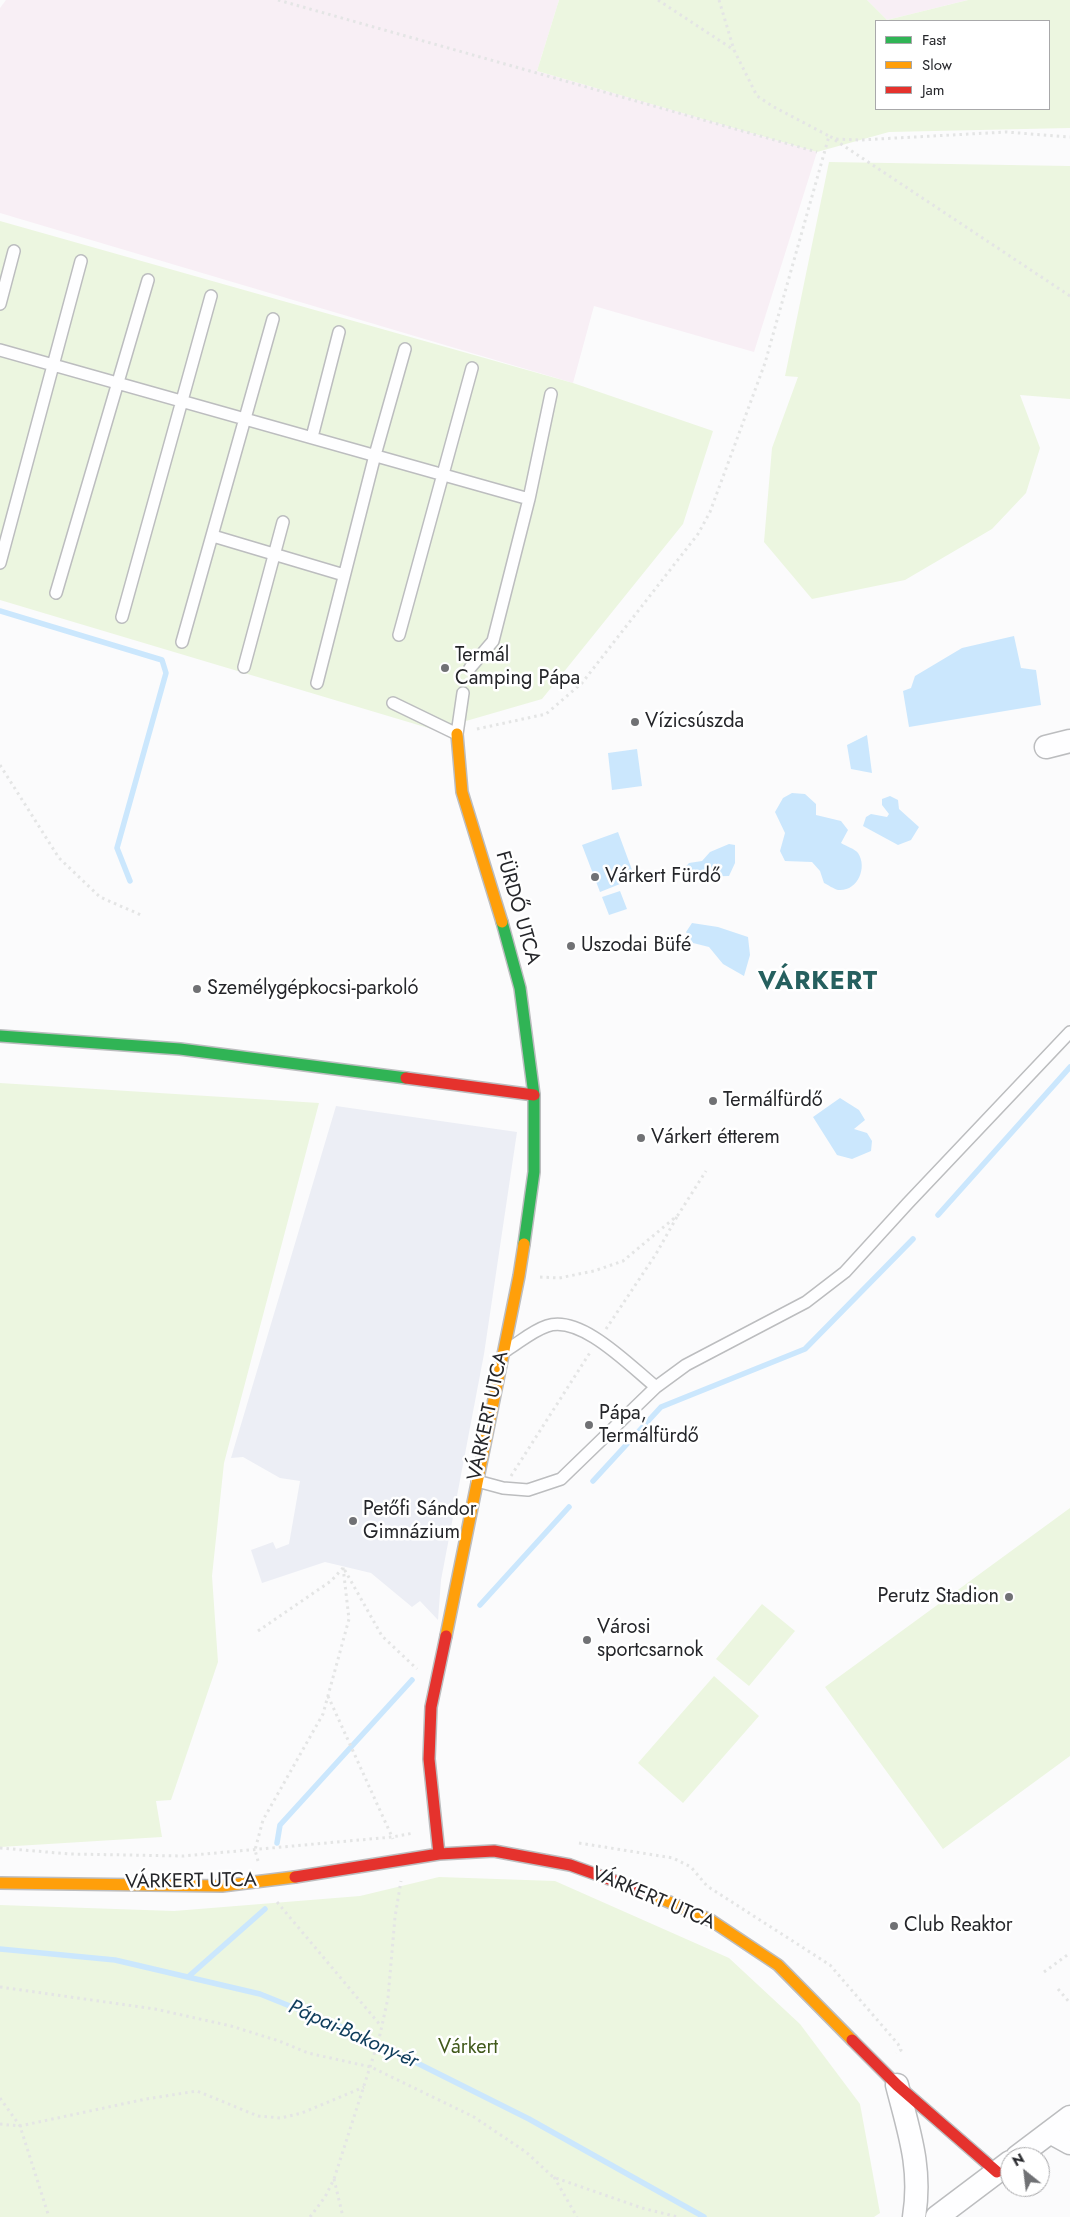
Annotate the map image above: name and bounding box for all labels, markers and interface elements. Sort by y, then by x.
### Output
legend [875,20,1050,110]
text: Fast [922,29,946,51]
text: Slow [922,54,952,76]
text: Jam [922,79,945,101]
place label: Termál Camping Pápa [455,644,580,691]
marker: Termál Camping Pápa [439,662,451,674]
place label: Vízicsúszda [645,710,744,734]
marker: Vízicsúszda [629,716,641,728]
street label: FÜRDŐ UTCA [489,849,545,967]
place label: Várkert Fürdő [605,865,721,889]
marker: Várkert Fürdő [589,871,601,883]
place label: Uszodai Büfé [581,934,691,958]
marker: Uszodai Büfé [565,940,577,952]
district label: VÁRKERT [757,968,879,998]
place label: Személygépkocsi-parkoló [207,977,419,1001]
marker: Személygépkocsi-parkoló [191,983,203,995]
place label: Termálfürdő [723,1089,823,1113]
marker: Termálfürdő [707,1095,719,1107]
place label: Várkert étterem [651,1126,780,1150]
marker: Várkert étterem [635,1132,647,1144]
street label: VÁRKERT UTCA [464,1349,514,1483]
place label: Pápa, Termálfürdő [599,1402,699,1449]
marker: Pápa, Termálfürdő [583,1419,595,1431]
place label: Petőfi Sándor Gimnázium [363,1498,477,1545]
marker: Petőfi Sándor Gimnázium [347,1515,359,1527]
place label: Perutz Stadion [878,1585,999,1609]
marker: Perutz Stadion [1003,1591,1015,1603]
place label: Városi sportcsarnok [597,1616,703,1663]
marker: Városi sportcsarnok [581,1634,593,1646]
street label: VÁRKERT UTCA [588,1862,718,1936]
street label: VÁRKERT UTCA [125,1869,257,1895]
place label: Club Reaktor [904,1914,1013,1938]
marker: Club Reaktor [888,1920,900,1932]
water label: Pápai-Bakony-ér [284,1995,422,2075]
park label: Várkert [438,2036,498,2060]
north arrow [1000,2147,1050,2197]
text: N [1008,2148,1028,2171]

